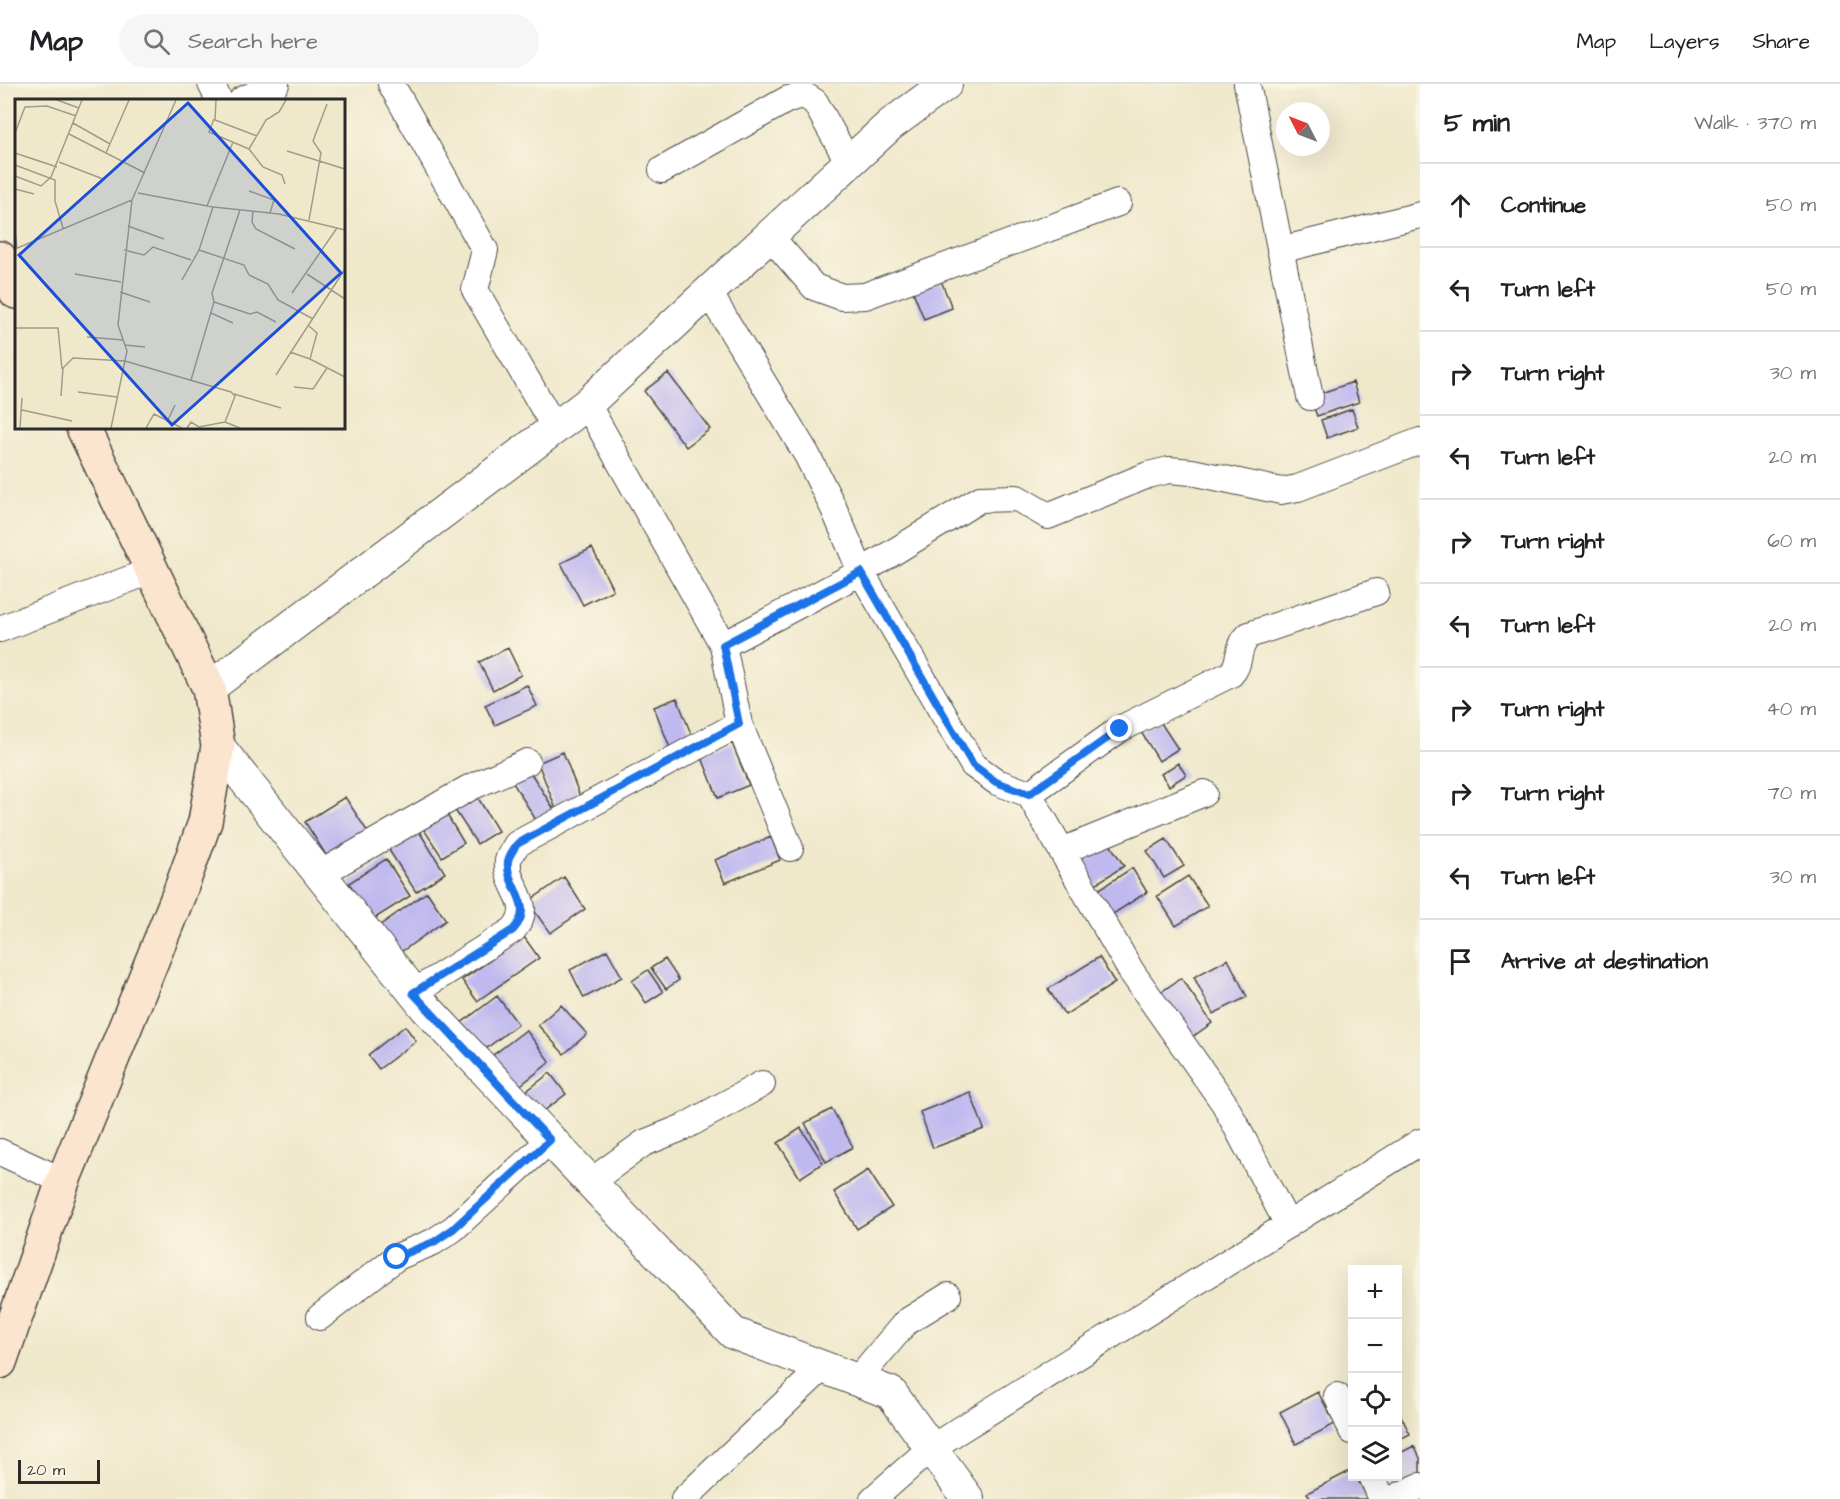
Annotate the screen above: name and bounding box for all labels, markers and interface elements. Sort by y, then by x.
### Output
search box [119,14,539,68]
text: Map [30,22,83,61]
icon: search [140,25,173,58]
text: Search here [188,26,318,57]
text: Map [1576,27,1616,56]
text: Layers [1649,27,1719,56]
text: Share [1752,27,1810,56]
inset map [15,99,345,429]
north arrow [1276,102,1330,156]
text: 5 min [1444,105,1510,141]
text: Walk · 370 m [1694,109,1816,137]
icon: ahead [1444,189,1477,222]
text: Continue [1501,190,1586,221]
text: 50 m [1766,191,1816,219]
icon: left [1444,273,1477,306]
text: Turn left [1501,274,1595,305]
text: 50 m [1766,275,1816,303]
icon: right [1444,357,1477,390]
text: Turn right [1501,358,1604,389]
text: 30 m [1770,359,1816,387]
icon: left [1444,441,1477,474]
text: Turn left [1501,442,1595,473]
text: 20 m [1768,443,1816,471]
icon: right [1444,525,1477,558]
text: Turn right [1501,526,1604,557]
text: 60 m [1767,527,1816,555]
icon: left [1444,609,1477,642]
text: Turn left [1501,610,1595,641]
text: 20 m [1768,611,1816,639]
icon: right [1444,693,1477,726]
text: Turn right [1501,694,1604,725]
text: 40 m [1766,695,1816,723]
route end [1106,715,1132,741]
icon: right [1444,777,1477,810]
text: Turn right [1501,778,1604,809]
text: 70 m [1768,779,1816,807]
icon: left [1444,861,1477,894]
text: Turn left [1501,862,1595,893]
text: 30 m [1770,863,1816,891]
icon: arrive [1444,945,1477,978]
text: Arrive at destination [1501,946,1708,977]
route start [383,1243,409,1269]
map controls [1348,1265,1402,1481]
button: + [1348,1265,1402,1319]
button: − [1348,1319,1402,1373]
button: locate [1348,1373,1402,1427]
button: layers [1348,1427,1402,1481]
scale bar [18,1457,100,1484]
text: 20 m [27,1459,65,1481]

